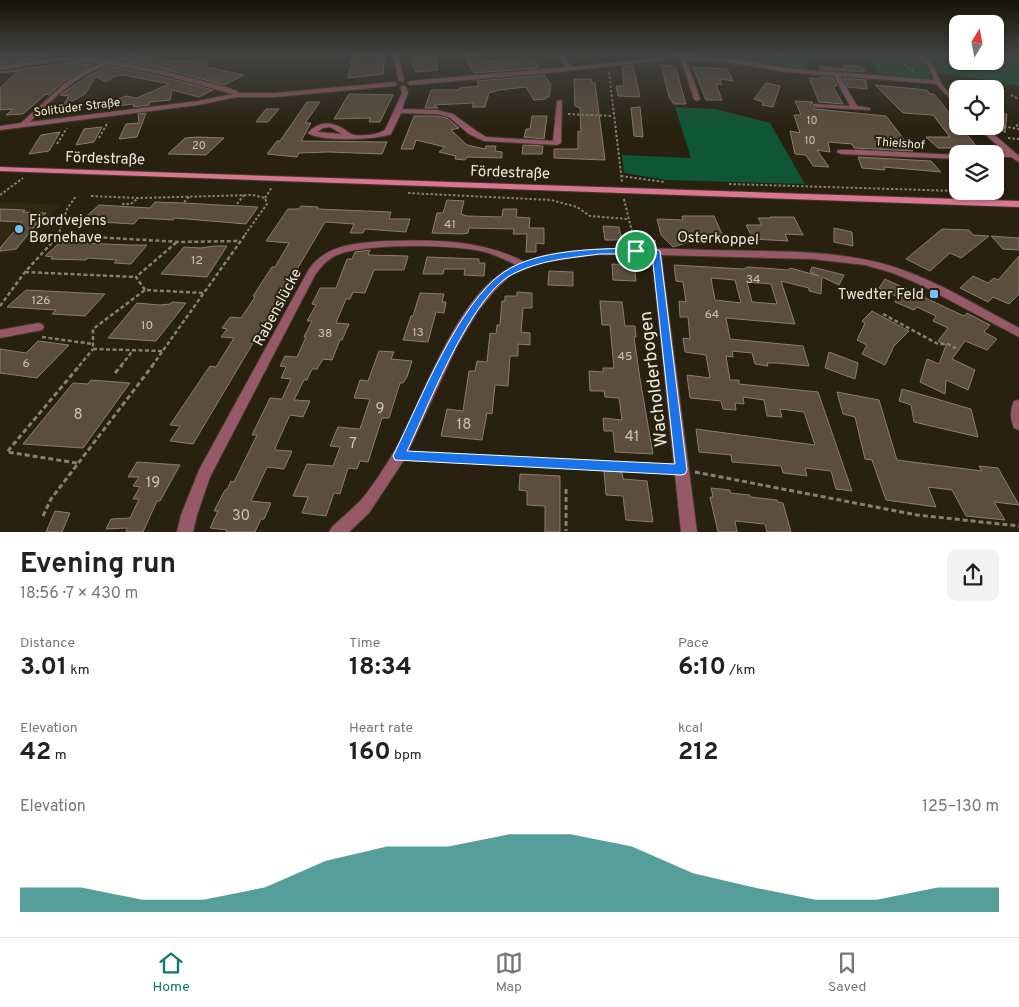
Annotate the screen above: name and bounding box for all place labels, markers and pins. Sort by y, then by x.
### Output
place label: Fjordvejens Børnehave [29,212,107,248]
marker: Fjordvejens Børnehave [13,223,25,235]
pin [615,230,657,272]
place label: Twedter Feld [838,286,924,305]
marker: Twedter Feld [928,288,940,300]

